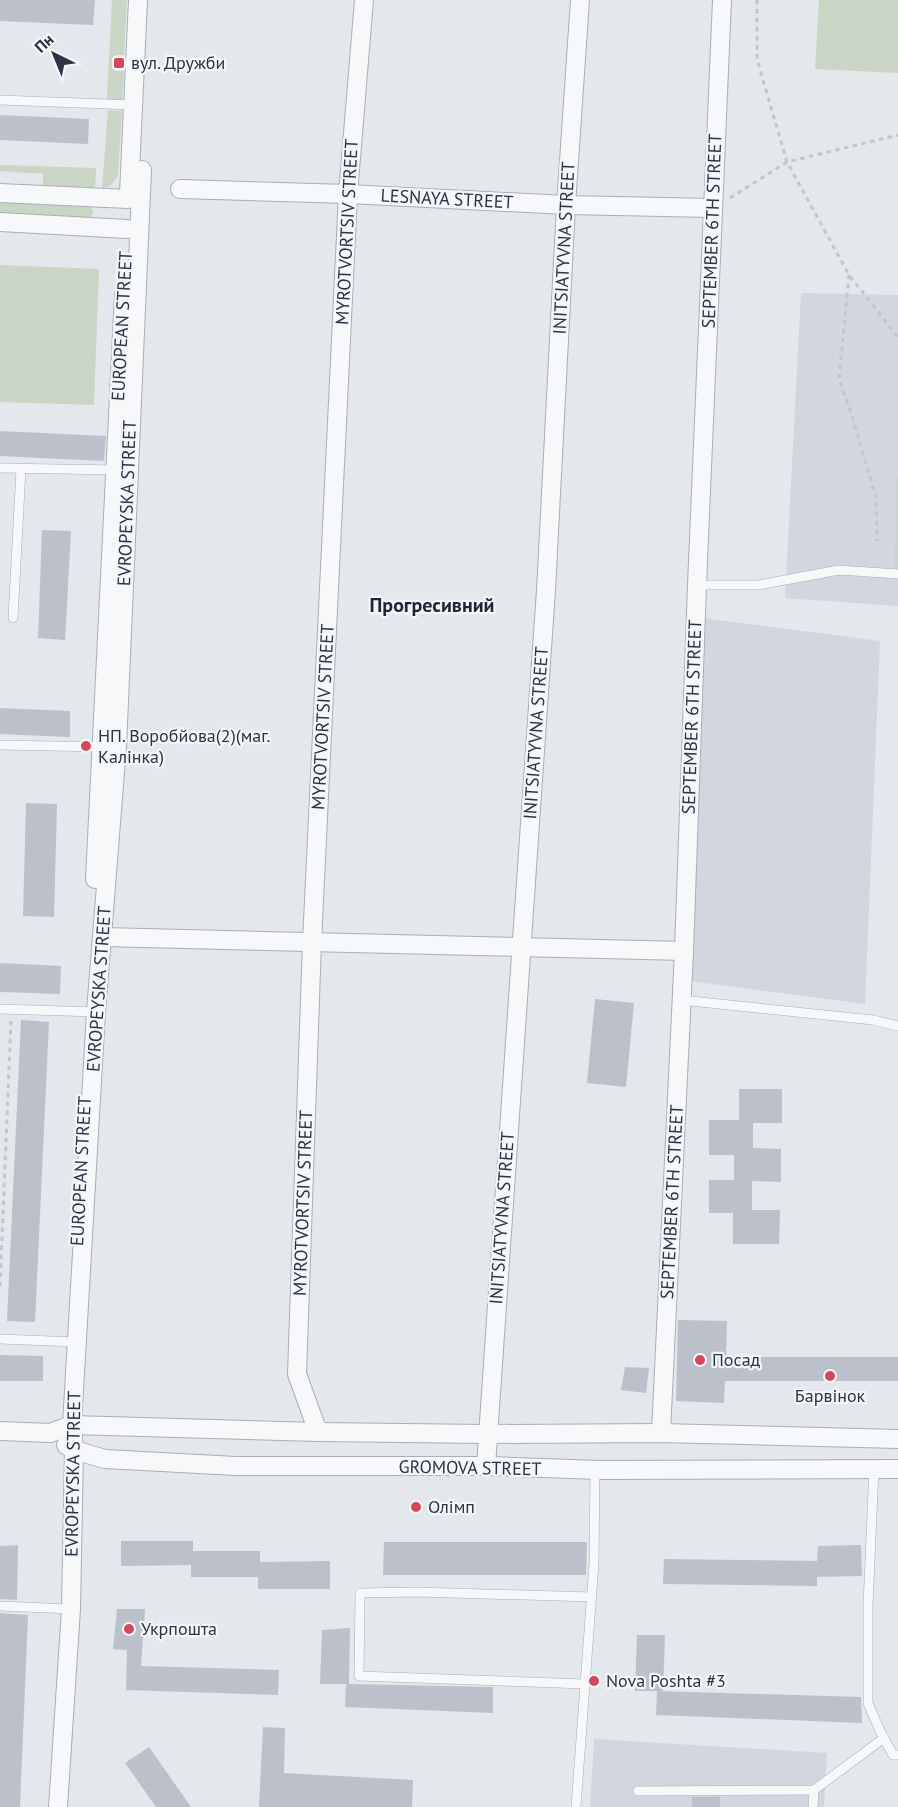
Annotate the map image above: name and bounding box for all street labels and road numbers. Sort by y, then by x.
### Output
street label: SEPTEMBER 6TH STREET [697,133,726,329]
street label: MYROTVORTSIV STREET [330,138,363,326]
street label: INITSIATYVNA STREET [547,161,580,335]
street label: LESNAYA STREET [380,184,514,213]
street label: EUROPEAN STREET [106,250,137,402]
street label: EVROPEYSKA STREET [112,420,141,586]
street label: SEPTEMBER 6TH STREET [677,619,706,815]
street label: MYROTVORTSIV STREET [306,623,339,811]
street label: INITSIATYVNA STREET [518,646,553,820]
street label: EVROPEYSKA STREET [81,905,116,1073]
street label: EUROPEAN STREET [65,1095,96,1247]
street label: SEPTEMBER 6TH STREET [655,1104,688,1300]
street label: MYROTVORTSIV STREET [288,1110,317,1296]
street label: INITSIATYVNA STREET [484,1131,519,1305]
street label: EVROPEYSKA STREET [60,1391,85,1557]
street label: GROMOVA STREET [398,1455,542,1480]

